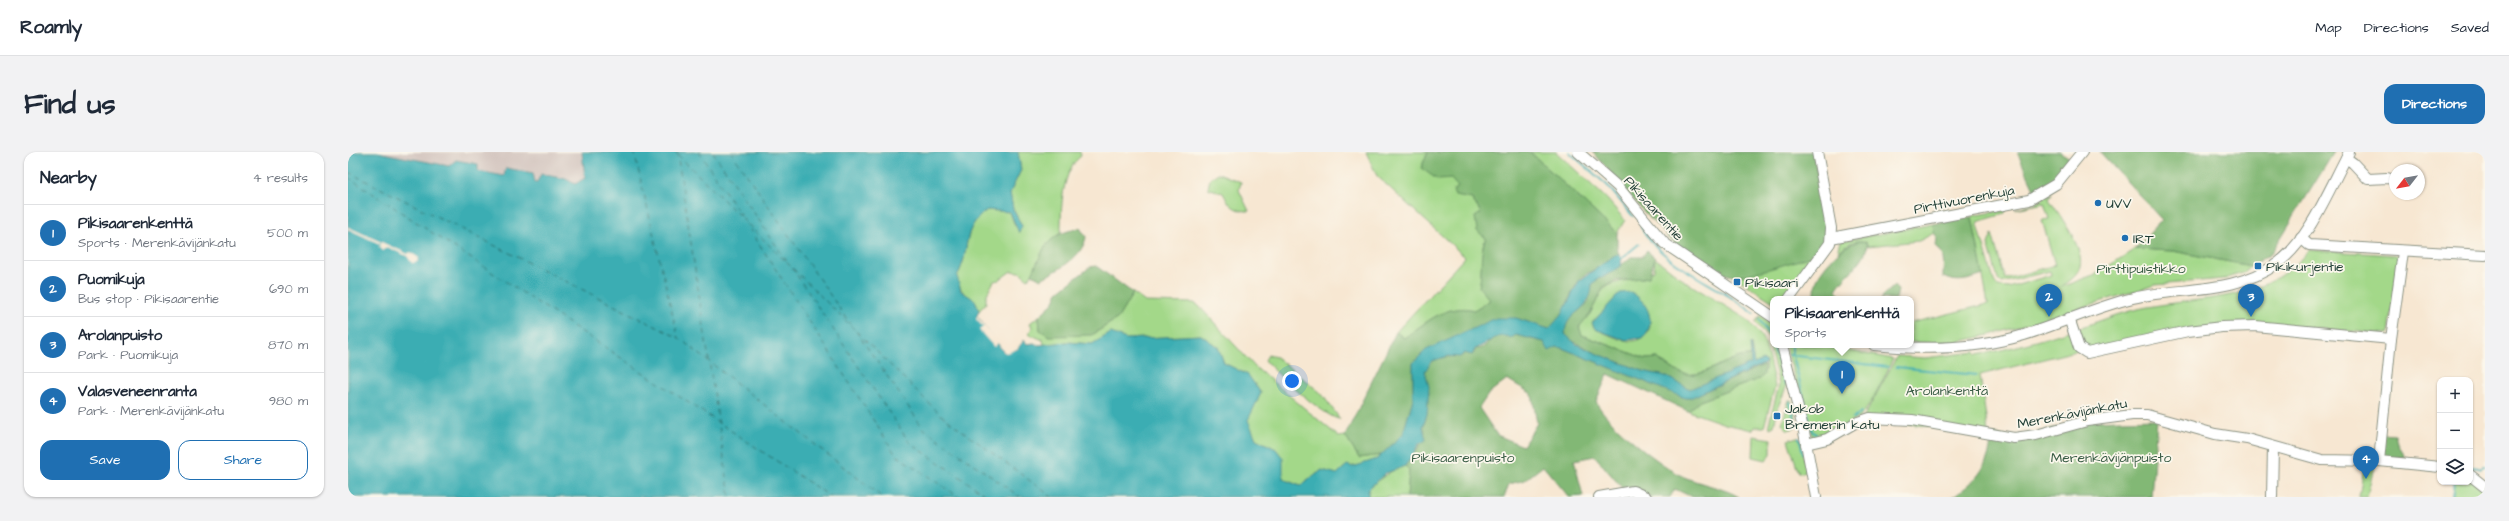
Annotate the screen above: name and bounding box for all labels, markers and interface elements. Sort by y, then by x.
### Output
text: Roamly [20,14,82,41]
text: Map [2315,18,2342,38]
text: Directions [2364,18,2429,38]
text: Saved [2451,18,2489,38]
button: Directions [2384,84,2485,124]
text: Find us [24,85,115,124]
north arrow [2389,164,2425,200]
text: Nearby [40,166,97,190]
text: 4 results [253,169,308,187]
street label: Pikisaarentie [1619,172,1688,246]
street label: Pirttivuorenkuja [1912,180,2016,220]
place label: UVV [2106,194,2132,214]
marker: UVV [2093,198,2103,208]
text: Pikisaarenkenttä [78,213,193,234]
text: 1 [52,224,54,242]
text: 500 m [267,224,308,242]
place label: IRT [2133,229,2154,249]
marker: IRT [2120,233,2130,243]
text: Sports · Merenkävijänkatu [78,234,236,252]
place label: Pikikurjentie [2266,257,2344,277]
park label: Pirttipuistikko [2096,259,2186,279]
marker: Pikikurjentie [2253,261,2263,271]
text: Puomikuja [78,269,145,290]
place label: Pikisaari [1745,273,1798,293]
marker: Pikisaari [1732,277,1742,287]
text: 2 [49,280,57,298]
text: 690 m [269,280,308,298]
pin: 2 [2036,284,2062,317]
pin: 3 [2238,284,2264,317]
text: Bus stop · Pikisaarentie [78,290,219,308]
popup [1770,296,1914,348]
text: Pikisaarenkenttä [1785,303,1899,324]
text: Sports [1785,324,1827,342]
text: Arolanpuisto [78,325,162,346]
text: 3 [50,336,56,354]
text: 870 m [268,336,308,354]
text: Park · Puomikuja [78,346,178,364]
pin: 1 [1829,361,1855,394]
your location [1282,371,1302,391]
map controls [2437,377,2473,485]
button: + [2437,377,2473,413]
text: Valasveneenranta [78,381,197,402]
park label: Arolankenttä [1906,381,1988,401]
text: 4 [49,392,57,410]
text: 980 m [269,392,308,410]
street label: Merenkävijänkatu [2015,394,2129,434]
place label: Jakob Bremerin katu [1785,399,1880,435]
text: Park · Merenkävijänkatu [78,402,224,420]
marker: Jakob Bremerin katu [1772,411,1782,421]
button: − [2437,413,2473,449]
button: Save [40,440,170,480]
button: Share [178,440,308,480]
pin: 4 [2353,446,2379,479]
park label: Pikisaarenpuisto [1412,448,1515,468]
park label: Merenkävijänpuisto [2051,448,2172,468]
button: layers [2437,449,2473,485]

